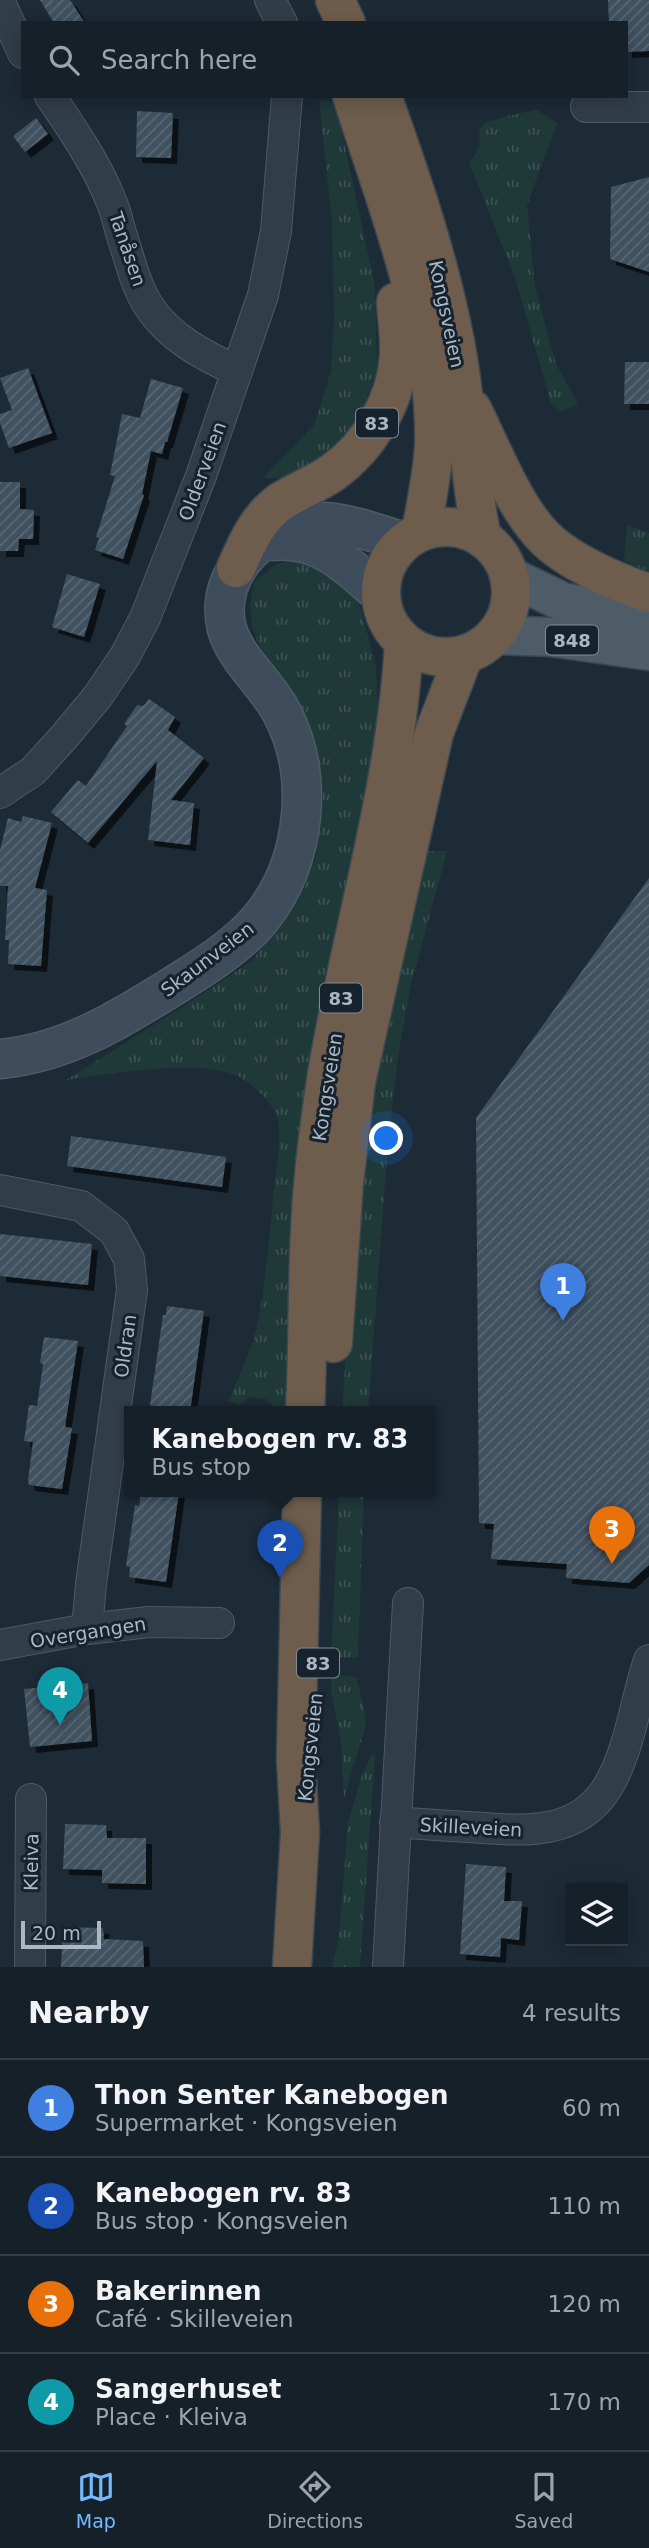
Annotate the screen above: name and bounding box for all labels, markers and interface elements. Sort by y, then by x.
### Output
search box [21,21,628,98]
icon: search [45,41,83,79]
text: Search here [101,45,257,75]
street label: Tanåsen [105,208,151,289]
street label: Kongsveien [425,258,469,370]
road number: 83 [356,408,398,438]
street label: Olderveien [174,418,230,524]
road number: 848 [546,626,598,654]
street label: Skaunveien [156,917,258,1001]
road number: 83 [320,984,362,1013]
street label: Kongsveien [308,1031,346,1143]
your location [369,1121,403,1155]
pin: 1 [540,1263,586,1321]
street label: Oldran [110,1313,140,1379]
popup [124,1406,436,1497]
text: Kanebogen rv. 83 [152,1424,408,1454]
text: Bus stop [152,1454,251,1480]
pin: 3 [589,1506,635,1564]
pin: 2 [257,1520,303,1578]
street label: Overgangen [29,1612,147,1652]
road number: 83 [297,1648,339,1678]
pin: 4 [37,1667,83,1725]
street label: Kongsveien [293,1692,327,1802]
street label: Skilleveien [419,1813,523,1841]
street label: Kleiva [19,1833,43,1891]
map controls [565,1883,628,1946]
button: layers [565,1883,628,1946]
scale bar [21,1918,102,1950]
text: 20 m [32,1922,81,1944]
text: Nearby [28,1995,150,2030]
text: 4 results [522,2000,621,2026]
text: Thon Senter Kanebogen [95,2080,449,2110]
text: 1 [43,2095,59,2121]
text: 60 m [562,2095,621,2121]
text: Supermarket · Kongsveien [95,2110,398,2136]
text: Kanebogen rv. 83 [95,2178,352,2208]
text: 2 [43,2193,59,2219]
text: 110 m [547,2193,621,2219]
text: Bus stop · Kongsveien [95,2208,348,2234]
text: Bakerinnen [95,2276,262,2306]
text: 3 [43,2291,59,2317]
text: 120 m [547,2291,621,2317]
text: Café · Skilleveien [95,2306,293,2332]
text: Sangerhuset [95,2374,281,2404]
text: 4 [43,2389,59,2415]
text: 170 m [547,2389,621,2415]
text: Place · Kleiva [95,2404,248,2430]
tab: Map [76,2468,116,2532]
tab: Directions [267,2468,363,2532]
tab: Saved [515,2468,573,2532]

